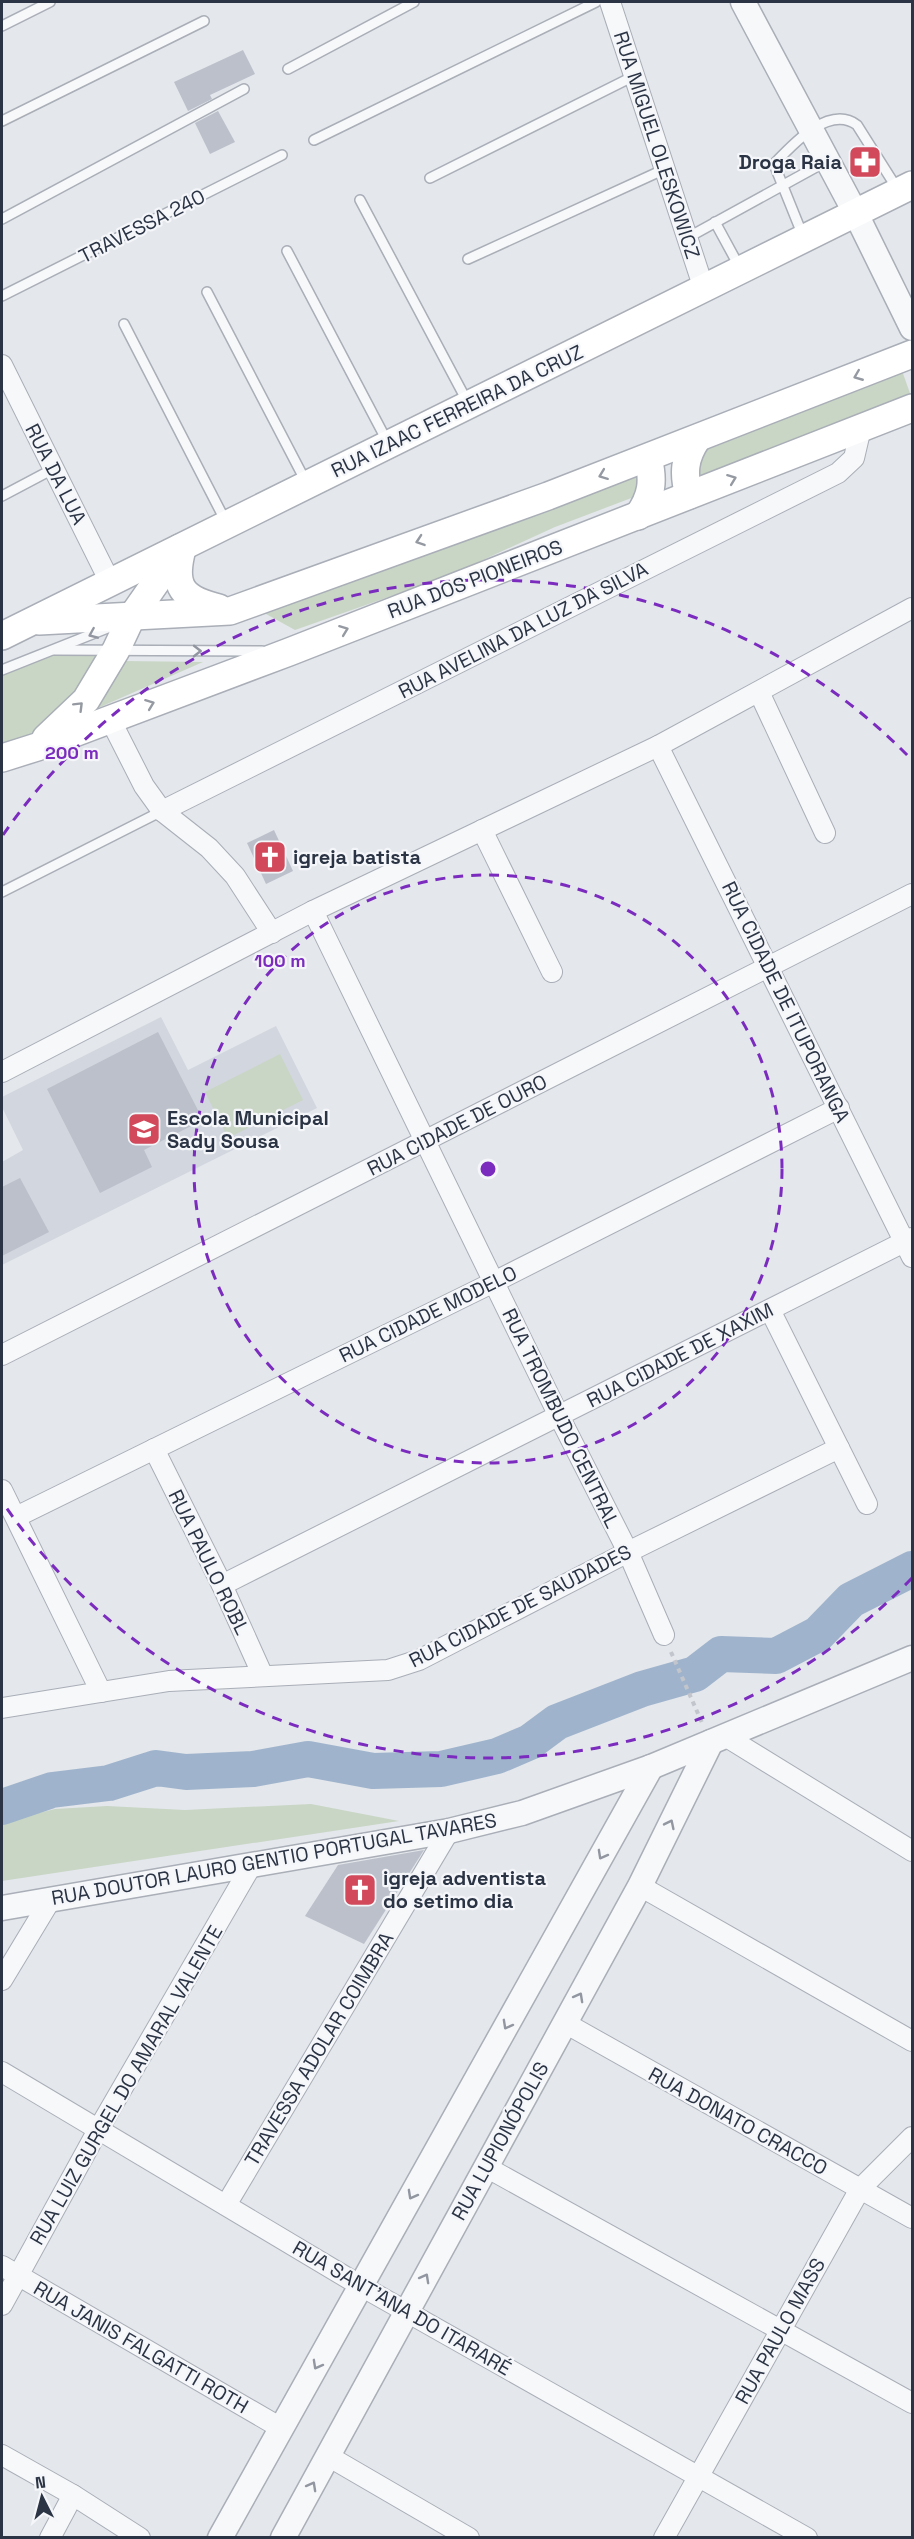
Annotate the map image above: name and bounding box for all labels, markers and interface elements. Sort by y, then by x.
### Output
street label: RUA MIGUEL OLESKOWICZ [608,28,706,262]
pharmacy icon: Droga Raia [847,144,883,180]
place label: Droga Raia [738,149,842,175]
street label: TRAVESSA 240 [74,183,210,269]
street label: RUA IZAAC FERREIRA DA CRUZ [327,339,587,483]
one-way arrow [853,369,864,381]
street label: RUA DA LUA [19,419,93,529]
one-way arrow [598,468,609,480]
one-way arrow [726,474,737,486]
one-way arrow [415,533,426,546]
street label: RUA DOS PIONEIROS [384,534,566,624]
street label: RUA AVELINA DA LUZ DA SILVA [394,555,653,704]
one-way arrow [337,625,348,637]
one-way arrow [88,627,99,639]
one-way arrow [193,645,202,657]
one-way arrow [144,699,155,711]
one-way arrow [71,703,82,714]
text: 200 m [45,741,99,764]
church icon: igreja batista [252,839,288,875]
place label: igreja batista [293,844,422,870]
street label: RUA CIDADE DE ITUPORANGA [716,877,856,1127]
text: 100 m [254,949,306,972]
street label: RUA CIDADE DE OURO [363,1068,551,1182]
place label: Escola Municipal Sady Sousa [167,1105,329,1154]
school or university icon: Escola Municipal Sady Sousa [126,1111,162,1147]
centre of rings [478,1159,498,1179]
street label: RUA CIDADE MODELO [335,1260,521,1368]
street label: RUA CIDADE DE XAXIM [582,1297,778,1413]
street label: RUA TROMBUDO CENTRAL [496,1304,626,1532]
street label: RUA PAULO ROBL [163,1485,255,1639]
street label: RUA CIDADE DE SAUDADES [404,1539,636,1673]
street label: RUA DOUTOR LAURO GENTIO PORTUGAL TAVARES [49,1807,499,1911]
one-way arrow [663,1820,675,1831]
one-way arrow [598,1848,609,1859]
place label: igreja adventista do setimo dia [383,1865,546,1914]
church icon: igreja adventista do setimo dia [342,1872,378,1908]
street label: RUA LUIZ GURGEL DO AMARAL VALENTE [24,1921,228,2249]
street label: TRAVESSA ADOLAR COIMBRA [239,1927,400,2171]
one-way arrow [572,1992,583,2003]
one-way arrow [503,2019,514,2029]
street label: RUA LUPIONÓPOLIS [446,2057,554,2225]
street label: RUA DONATO CRACCO [644,2061,832,2181]
one-way arrow [408,2189,419,2199]
street label: RUA SANT'ANA DO ITARARÉ [288,2235,516,2381]
street label: RUA PAULO MASS [729,2253,831,2409]
one-way arrow [418,2274,429,2284]
street label: RUA JANIS FALGATTI ROTH [29,2275,253,2419]
one-way arrow [313,2359,324,2369]
north arrow [12,2467,72,2527]
text: N [34,2472,47,2494]
one-way arrow [305,2482,316,2492]

